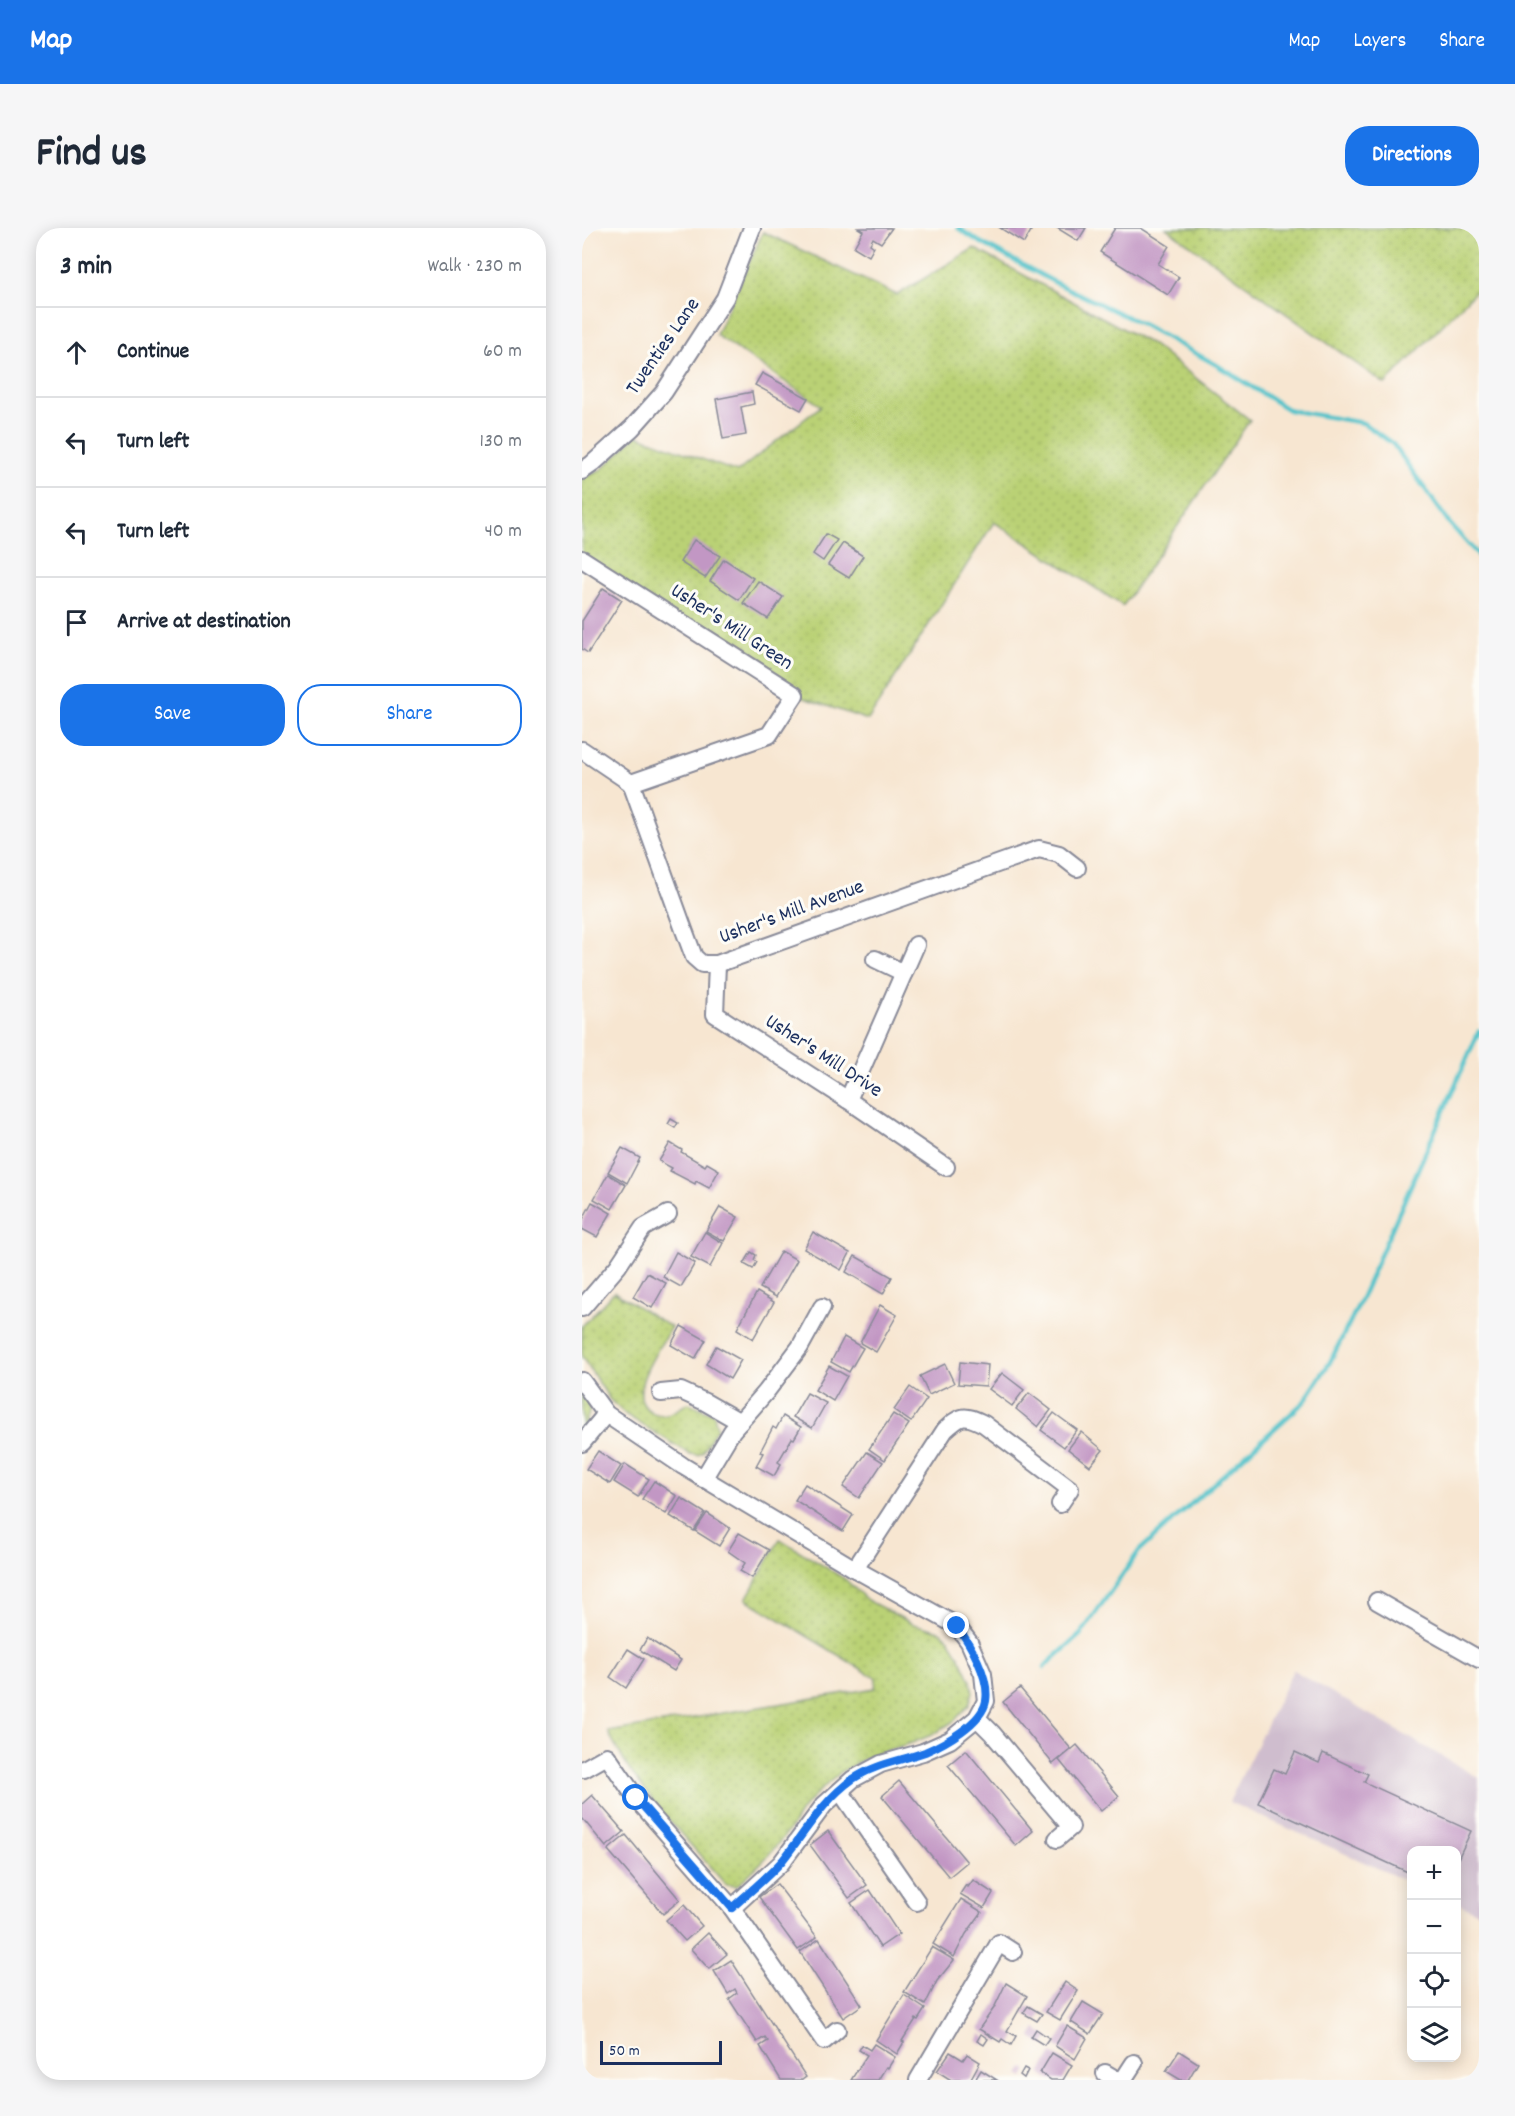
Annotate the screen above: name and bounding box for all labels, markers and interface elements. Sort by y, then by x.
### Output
text: Map [30,22,72,62]
text: Map [1289,27,1320,57]
text: Layers [1353,27,1406,57]
text: Share [1439,27,1485,57]
text: Find us [36,126,147,186]
button: Directions [1345,126,1479,186]
text: 3 min [60,249,112,286]
text: Walk · 230 m [428,253,522,281]
street label: Twenties Lane [619,292,709,402]
icon: ahead [60,336,93,369]
text: Continue [117,337,189,368]
text: 60 m [483,338,522,366]
icon: left [60,426,93,459]
text: Turn left [117,427,189,458]
text: 130 m [480,428,522,456]
icon: left [60,516,93,549]
text: Turn left [117,517,189,548]
text: 40 m [484,518,522,546]
street label: Usher's Mill Green [664,577,798,679]
icon: arrive [60,606,93,639]
text: Arrive at destination [117,607,291,638]
button: Save [60,684,285,746]
button: Share [297,684,522,746]
street label: Usher's Mill Avenue [716,873,868,953]
street label: Usher's Mill Drive [758,1008,888,1106]
route end [943,1612,969,1638]
route start [622,1784,648,1810]
map controls [1407,1846,1461,2062]
button: + [1407,1846,1461,1900]
button: − [1407,1900,1461,1954]
button: locate [1407,1954,1461,2008]
button: layers [1407,2008,1461,2062]
scale bar [600,2038,722,2066]
text: 50 m [609,2040,640,2063]

